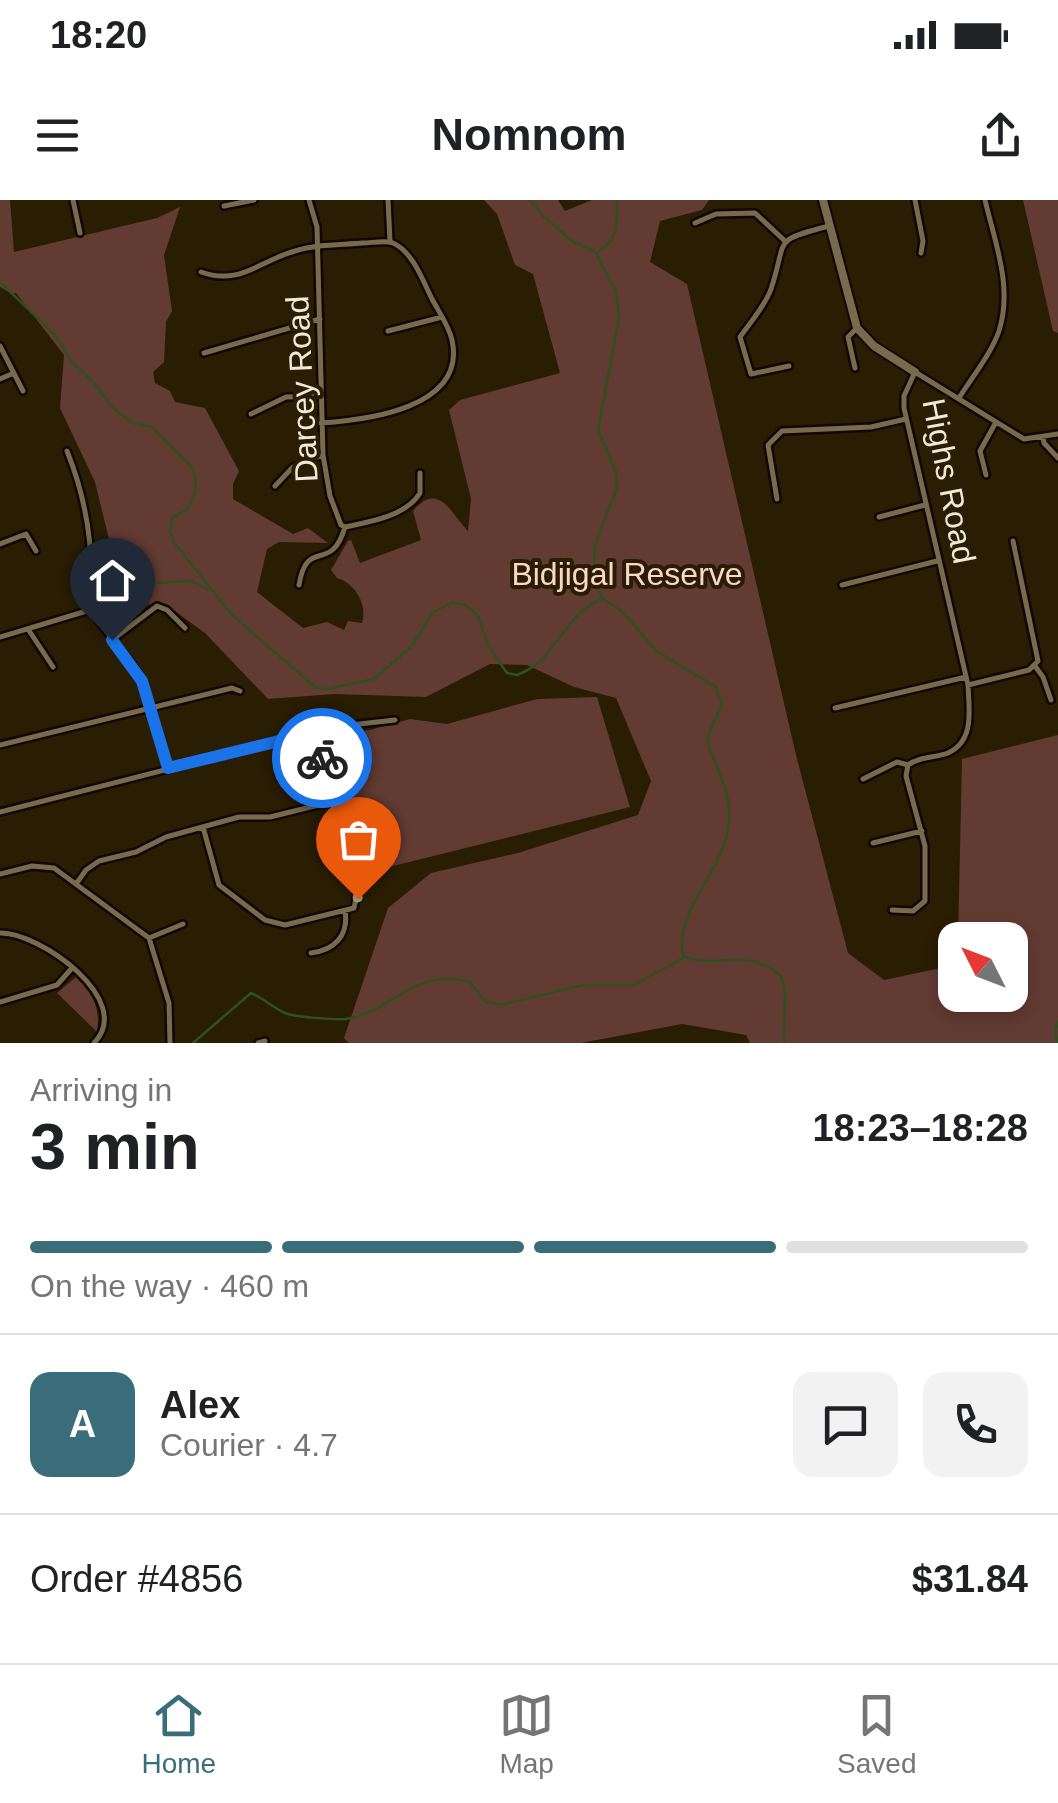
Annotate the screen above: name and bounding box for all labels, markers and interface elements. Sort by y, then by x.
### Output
text: 18:20 [50,14,147,56]
icon: menu [30,108,85,163]
icon: share [973,108,1028,163]
text: Nomnom [432,109,627,160]
street label: Darcey Road [279,295,325,483]
street label: Highs Road [915,395,983,567]
pin [70,538,155,641]
icon: home [85,553,140,608]
park label: Bidjigal Reserve [511,556,743,592]
courier [272,708,372,808]
icon: bike [295,731,350,786]
pin [316,797,401,900]
icon: bag [331,812,386,867]
north arrow [938,922,1028,1012]
map controls [938,922,1028,1012]
text: Arriving in [30,1072,172,1108]
text: 18:23–18:28 [812,1107,1028,1149]
text: 3 min [30,1110,200,1183]
text: On the way · 460 m [30,1268,309,1304]
button: chat [793,1372,898,1477]
button: phone [923,1372,1028,1477]
text: Alex [160,1384,240,1426]
text: A [69,1403,96,1445]
text: Courier · 4.7 [160,1427,338,1463]
text: Order #4856 [30,1558,243,1600]
text: $31.84 [912,1558,1028,1600]
tab: Home [141,1688,216,1780]
tab: Map [499,1688,554,1780]
tab: Saved [837,1688,916,1780]

